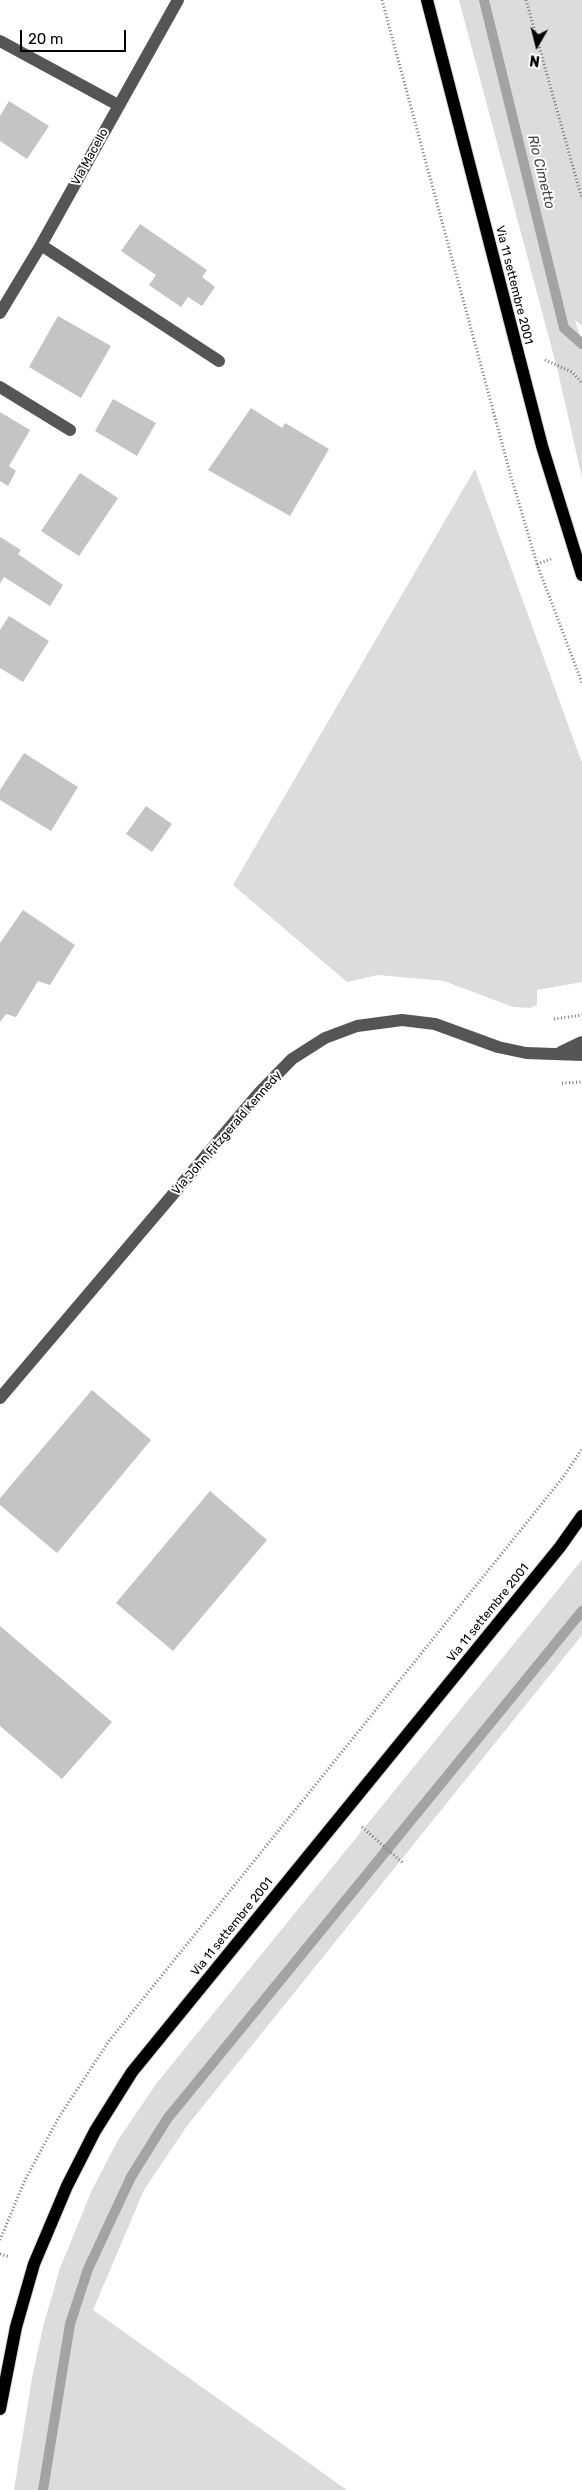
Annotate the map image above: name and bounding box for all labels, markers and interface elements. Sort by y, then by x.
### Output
scale bar [22,20,129,52]
north arrow [512,20,562,70]
text: 20 m [28,30,63,48]
text: N [529,51,541,69]
street label: Via Macello [69,126,111,188]
water label: Rio Cimetto [524,133,558,211]
street label: Via 11 settembre 2001 [492,224,536,346]
street label: Via John Fitzgerald Kennedy [169,1068,285,1198]
street label: Via 11 settembre 2001 [444,1561,532,1665]
street label: Via 11 settembre 2001 [188,1875,276,1979]

